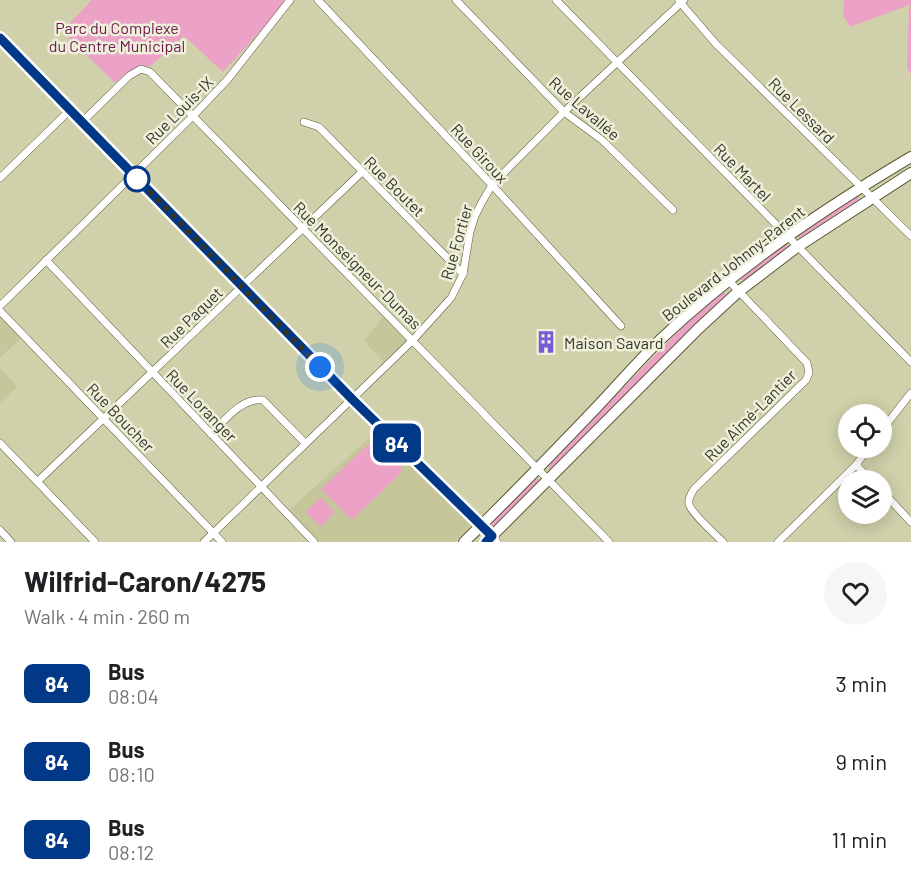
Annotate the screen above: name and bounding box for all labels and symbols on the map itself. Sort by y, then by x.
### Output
park label: Parc du Complexe du Centre Municipal [49,18,185,55]
street label: Rue Louis-IX [141,72,217,148]
street label: Rue Lavallée [546,72,624,144]
street label: Rue Lessard [765,73,839,147]
street label: Rue Giroux [448,119,513,187]
street label: Rue Martel [711,139,775,205]
street label: Rue Boutet [361,152,429,220]
unlabelled marker [124,166,150,192]
street label: Rue Monseigneur-Dumas [290,197,426,333]
street label: Boulevard Johnny-Parent [658,201,808,325]
street label: Rue Fortier [436,202,476,282]
street label: Rue Paquet [156,283,226,351]
building icon: Maison Savard [533,329,559,355]
place label: Maison Savard [564,333,663,352]
your location [305,352,335,382]
street label: Rue Loranger [163,365,241,445]
street label: Rue Aimé-Lantier [700,365,800,465]
street label: Rue Boucher [83,379,159,456]
line badge: 84 [370,424,424,462]

